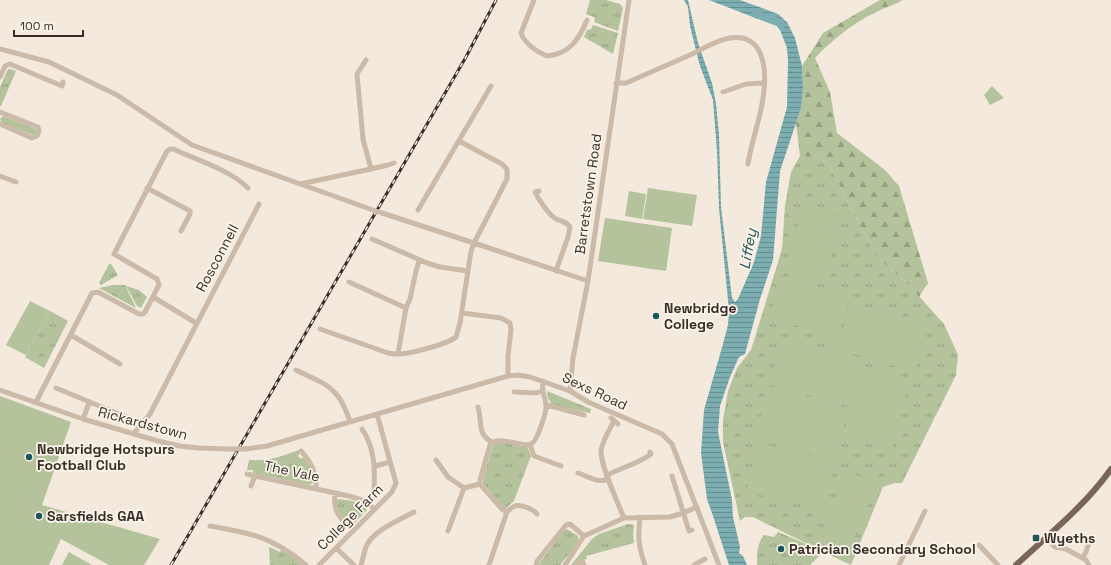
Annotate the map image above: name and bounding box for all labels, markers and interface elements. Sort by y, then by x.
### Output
scale bar [14,12,83,38]
text: 100 m [20,18,54,34]
street label: Barretstown Road [571,132,605,256]
street label: Rosconnell [192,221,242,295]
water label: Liffey [735,226,761,271]
place label: Newbridge College [664,299,737,333]
marker: Newbridge College [651,311,661,321]
street label: Sexs Road [560,368,630,414]
street label: Rickardstown [96,402,190,444]
place label: Newbridge Hotspurs Football Club [37,440,175,474]
marker: Newbridge Hotspurs Football Club [24,452,34,462]
street label: The Vale [263,456,321,486]
street label: College Farm [313,480,387,554]
place label: Sarsfields GAA [47,507,144,525]
marker: Sarsfields GAA [34,511,44,521]
place label: Wyeths [1044,529,1095,547]
marker: Wyeths [1031,533,1041,543]
place label: Patrician Secondary School [789,540,976,558]
marker: Patrician Secondary School [776,544,786,554]

